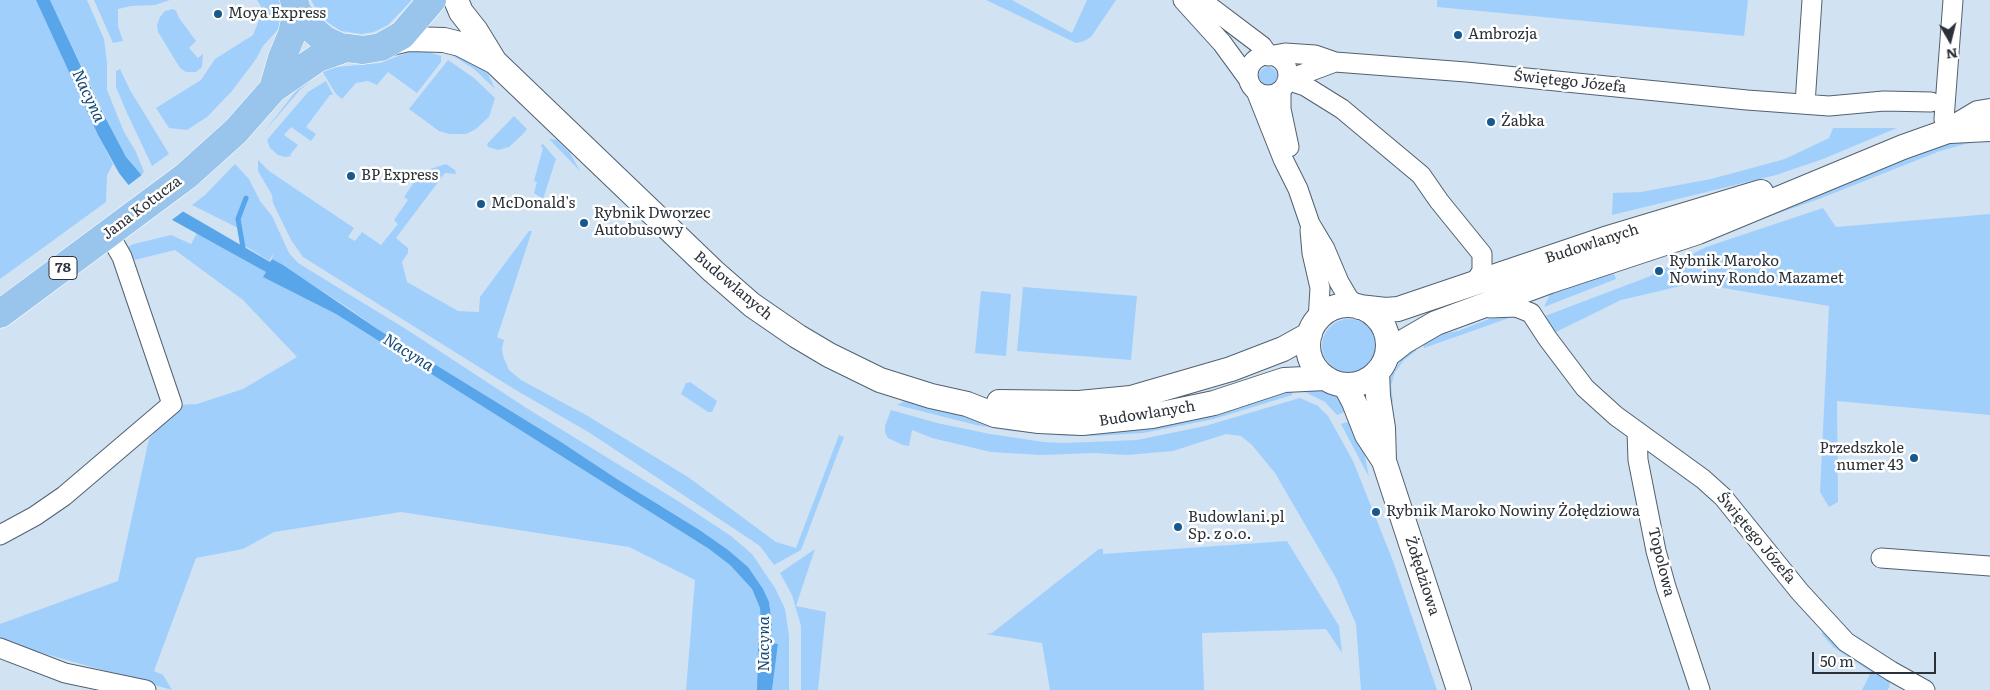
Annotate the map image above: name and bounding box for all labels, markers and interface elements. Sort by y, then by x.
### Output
place label: Moya Express [228,5,326,23]
marker: Moya Express [212,8,224,20]
north arrow [1925,15,1975,65]
place label: Ambrozja [1468,26,1537,44]
marker: Ambrozja [1452,29,1464,41]
text: N [1945,44,1959,66]
water label: Nacyna [68,67,108,125]
street label: Świętego Józefa [1513,67,1627,97]
place label: Żabka [1501,113,1545,131]
marker: Żabka [1485,116,1497,128]
place label: BP Express [361,167,438,185]
marker: BP Express [345,170,357,182]
street label: Jana Kotucza [99,172,185,244]
place label: McDonald's [491,195,575,213]
marker: McDonald's [475,198,487,210]
place label: Rybnik Dworzec Autobusowy [594,205,711,240]
marker: Rybnik Dworzec Autobusowy [578,217,590,229]
street label: Budowlanych [1543,220,1641,268]
street label: Budowlanych [690,248,776,324]
place label: Rybnik Maroko Nowiny Rondo Mazamet [1669,253,1844,288]
road number: 78 [49,256,77,280]
marker: Rybnik Maroko Nowiny Rondo Mazamet [1653,265,1665,277]
water label: Nacyna [379,330,437,376]
street label: Budowlanych [1098,397,1196,431]
place label: Przedszkole numer 43 [1819,440,1904,475]
marker: Przedszkole numer 43 [1908,452,1920,464]
street label: Świętego Józefa [1713,489,1799,587]
place label: Rybnik Maroko Nowiny Żołędziowa [1386,503,1640,521]
marker: Rybnik Maroko Nowiny Żołędziowa [1370,506,1382,518]
place label: Budowlani.pl Sp. z o.o. [1188,509,1285,544]
marker: Budowlani.pl Sp. z o.o. [1172,521,1184,533]
street label: Topolowa [1644,525,1678,599]
street label: Żołędziowa [1401,534,1443,618]
water label: Nacyna [754,616,774,672]
scale bar [1815,642,1939,674]
text: 50 m [1820,649,1854,672]

